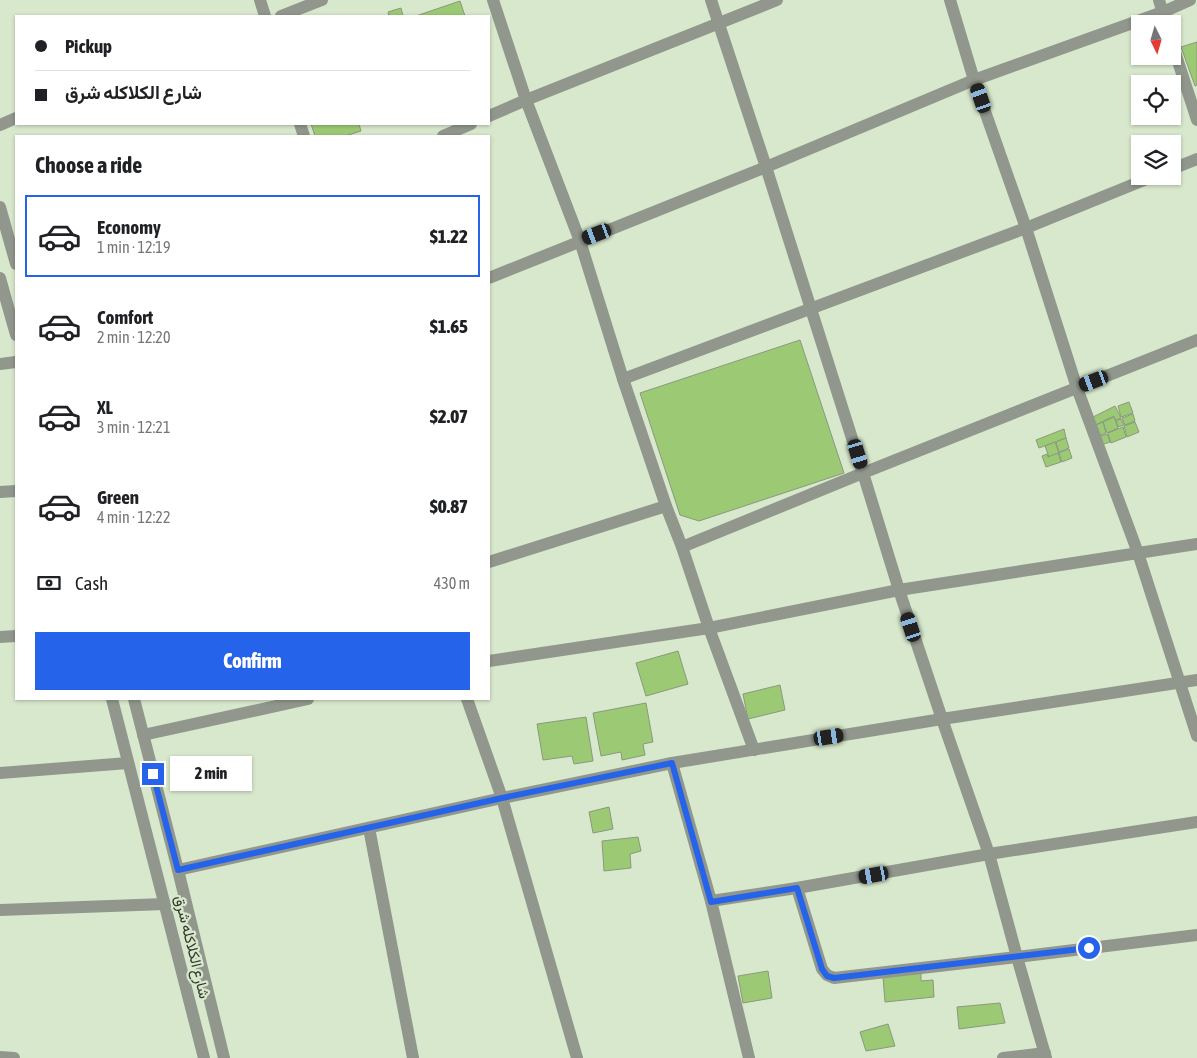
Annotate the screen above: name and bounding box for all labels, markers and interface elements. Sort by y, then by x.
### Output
north arrow [1131,15,1181,65]
map controls [1131,15,1181,185]
text: Pickup [65,35,112,57]
button: locate [1131,75,1181,125]
text: شارع الكلاكله شرق [65,81,202,103]
car [969,81,992,115]
button: layers [1131,135,1181,185]
text: Choose a ride [35,152,142,178]
icon: car [37,214,82,259]
text: Economy [97,216,161,238]
car [580,222,613,246]
text: $1.22 [430,225,468,247]
text: 1 min · 12:19 [97,238,170,256]
icon: car [37,304,82,349]
text: Comfort [97,306,153,328]
text: $1.65 [430,315,468,337]
text: 2 min · 12:20 [97,328,170,346]
car [1077,369,1110,393]
icon: car [37,394,82,439]
text: XL [97,396,113,418]
text: $2.07 [430,405,468,427]
text: 3 min · 12:21 [97,418,170,436]
car [846,437,869,471]
icon: car [37,484,82,529]
text: Green [97,486,139,508]
text: $0.87 [430,495,468,517]
text: 4 min · 12:22 [97,508,170,526]
icon: cash [35,569,63,597]
text: Cash [75,572,108,594]
text: 430 m [434,574,470,592]
car [899,610,922,644]
button: Confirm [35,632,470,690]
car [813,727,844,747]
callout: 2 min [170,756,253,792]
route end [142,763,164,785]
text: 2 min [195,764,227,782]
car [857,865,890,885]
street label: شارع الكلاكله شرق [169,894,214,1001]
route start [1078,937,1100,959]

